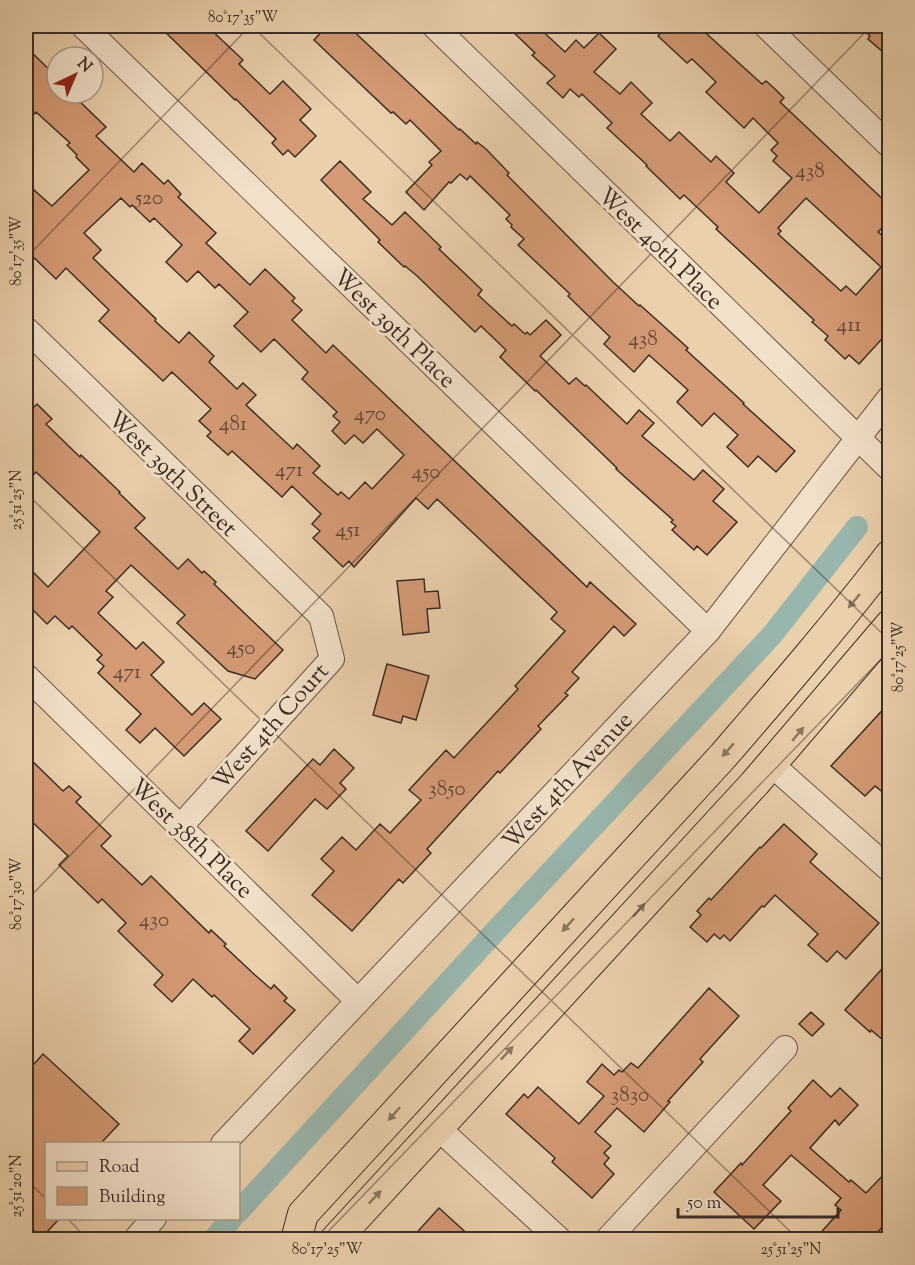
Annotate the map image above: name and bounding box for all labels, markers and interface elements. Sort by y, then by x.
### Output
text: 80°17'35"W [208,8,278,29]
north arrow [45,45,105,105]
text: N [71,53,96,79]
house number: 438 [795,157,825,187]
street label: West 40th Place [589,181,730,318]
house number: 520 [134,184,163,214]
text: 80°17'35"W [7,216,28,286]
street label: West 39th Place [324,262,463,397]
house number: 411 [837,311,861,341]
house number: 438 [628,325,658,355]
house number: 470 [354,400,386,430]
street label: West 39th Street [99,404,244,545]
house number: 481 [219,410,247,440]
house number: 471 [275,456,303,486]
house number: 450 [412,458,440,488]
text: 25°51'25"N [7,470,28,530]
house number: 451 [336,516,360,546]
one-way arrow [847,593,860,609]
text: 80°17'25"W [889,621,910,692]
house number: 450 [227,634,255,664]
street label: West 4th Court [205,656,338,798]
house number: 471 [113,658,141,688]
street label: West 4th Avenue [495,705,642,858]
one-way arrow [791,727,804,742]
one-way arrow [722,742,735,757]
street label: West 38th Place [121,772,260,907]
house number: 3850 [428,775,466,805]
text: 80°17'30"W [7,858,28,930]
one-way arrow [632,902,646,917]
house number: 430 [139,906,169,936]
one-way arrow [561,917,575,931]
one-way arrow [500,1046,514,1061]
house number: 3830 [611,1081,649,1111]
one-way arrow [387,1107,401,1121]
legend [45,1142,240,1220]
text: 25°51'20"N [7,1154,28,1218]
text: Road [99,1155,139,1181]
scale bar [678,1181,838,1219]
text: Building [99,1185,165,1211]
one-way arrow [367,1190,381,1204]
text: 50 m [686,1191,722,1217]
text: 80°17'25"W [292,1240,363,1261]
text: 25°51'25"N [761,1240,821,1261]

